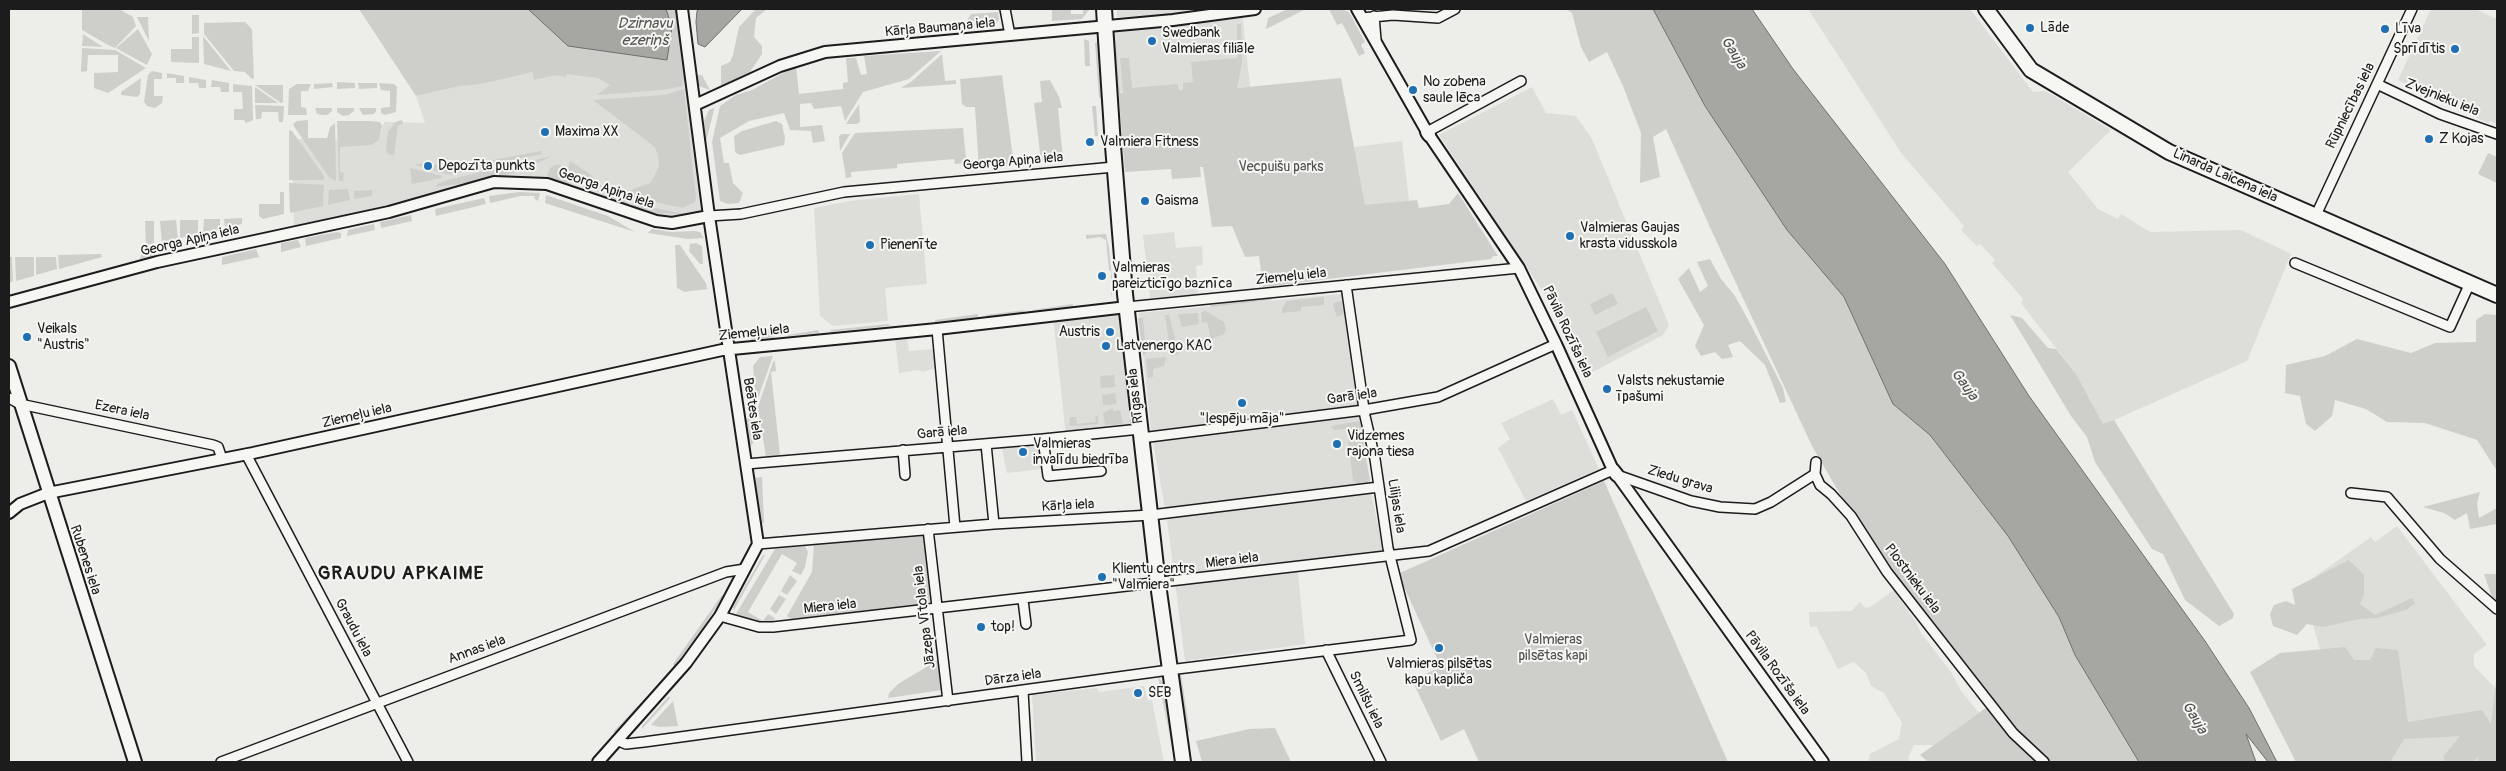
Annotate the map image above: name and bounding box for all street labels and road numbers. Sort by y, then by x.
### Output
street label: Kārļa Baumaņa iela [884,15,996,41]
street label: Rūpniecības iela [2323,60,2379,152]
street label: Zvejnieku iela [2402,76,2482,120]
street label: Linarda Laicena iela [2170,145,2280,207]
street label: Georga Apiņa iela [962,149,1064,175]
street label: Georga Apiņa iela [556,165,656,213]
street label: Georga Apiņa iela [139,221,241,261]
street label: Ziemeļu iela [1255,265,1327,289]
street label: Pāvila Rozīša iela [1538,283,1596,381]
street label: Ziemeļu iela [718,321,790,345]
street label: Rīgas iela [1125,368,1147,424]
street label: Beātes iela [739,377,765,441]
street label: Garā iela [1326,385,1378,409]
street label: Ezera iela [93,397,151,425]
street label: Ziemeļu iela [321,400,393,432]
street label: Garā iela [916,422,968,444]
street label: Ziedu grava [1645,462,1715,498]
street label: Lilijas iela [1383,478,1409,534]
street label: Kārļa iela [1041,496,1095,516]
street label: Rubenes iela [66,523,104,597]
street label: Plostnieku iela [1880,541,1944,617]
street label: Miera iela [1205,549,1259,573]
street label: Jāzepa Vītola iela [910,565,940,669]
street label: Graudu iela [331,596,375,660]
street label: Miera iela [803,596,857,618]
street label: Pāvila Rozīša iela [1741,628,1813,718]
street label: Annas iela [446,632,508,668]
street label: Dārza iela [984,666,1042,690]
street label: Smilšu iela [1345,668,1387,732]

